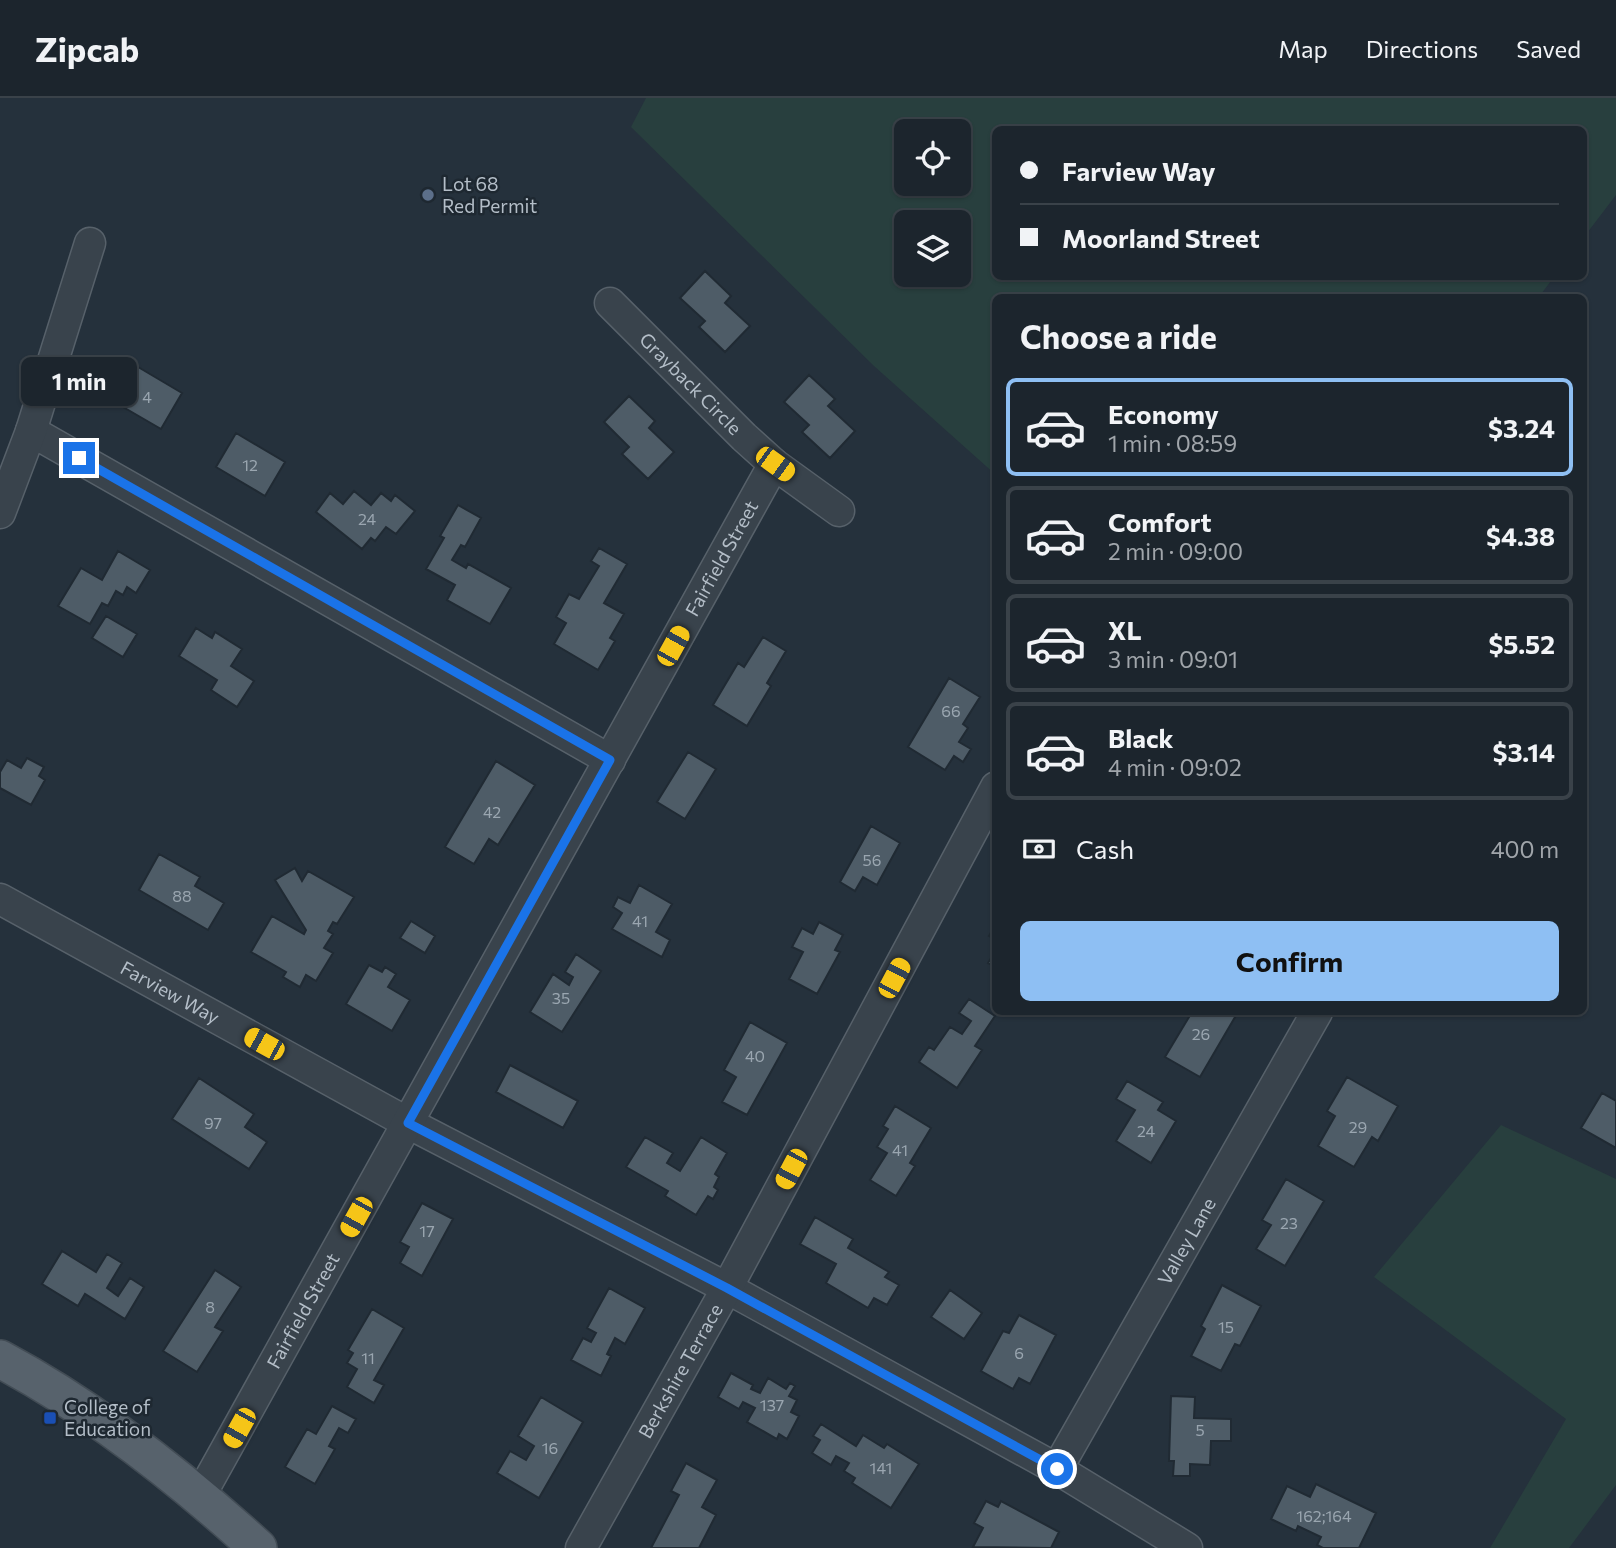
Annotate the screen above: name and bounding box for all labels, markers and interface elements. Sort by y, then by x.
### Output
text: Zipcab [35,28,139,69]
text: Map [1278,34,1328,63]
text: Directions [1366,34,1478,63]
text: Saved [1516,34,1581,63]
map controls [894,119,971,287]
button: locate [894,119,971,196]
text: Farview Way [1062,155,1216,186]
place label: Lot 68 Red Permit [442,172,537,217]
marker: Lot 68 Red Permit [420,187,436,203]
button: layers [894,210,971,287]
text: Moorland Street [1062,222,1260,253]
text: Choose a ride [1020,316,1217,356]
street label: Grayback Circle [635,327,747,439]
callout: 1 min [21,356,137,406]
text: 1 min [52,367,106,395]
house number: 4 [142,387,152,406]
icon: car [1024,396,1087,459]
text: Economy [1108,398,1219,429]
text: $3.24 [1488,412,1555,443]
text: 1 min · 08:59 [1108,429,1237,457]
route end [63,442,95,474]
car [752,443,799,485]
house number: 12 [242,455,258,474]
street label: Fairfield Street [680,496,763,620]
icon: car [1024,504,1087,567]
text: Comfort [1108,506,1211,537]
house number: 24 [358,509,376,528]
text: $4.38 [1486,520,1555,551]
text: 2 min · 09:00 [1108,537,1243,565]
icon: car [1024,612,1087,675]
text: XL [1108,614,1142,645]
car [654,623,693,669]
text: $5.52 [1488,628,1555,659]
text: 3 min · 09:01 [1108,645,1238,673]
house number: 66 [941,701,961,720]
icon: car [1024,720,1087,783]
text: Black [1108,722,1174,753]
text: $3.14 [1493,736,1555,767]
text: 4 min · 09:02 [1108,753,1242,781]
house number: 42 [483,802,501,821]
icon: cash [1020,830,1058,868]
text: Cash [1076,833,1134,864]
text: 400 m [1491,835,1559,863]
house number: 56 [863,850,881,869]
house number: 88 [172,886,192,905]
house number: 41 [632,911,648,930]
button: Confirm [1020,921,1559,1001]
car [875,955,914,1001]
street label: Farview Way [117,956,224,1028]
house number: 35 [552,988,570,1007]
house number: 26 [1192,1024,1210,1043]
car [241,1025,288,1063]
house number: 40 [745,1046,765,1065]
house number: 97 [204,1113,222,1132]
house number: 29 [1349,1117,1367,1136]
house number: 24 [1137,1121,1155,1140]
house number: 41 [892,1140,908,1159]
car [772,1146,811,1192]
street label: Valley Lane [1152,1193,1220,1289]
car [337,1194,376,1240]
house number: 23 [1280,1213,1298,1232]
house number: 17 [419,1221,435,1240]
street label: Fairfield Street [261,1249,344,1372]
house number: 8 [205,1297,215,1316]
street label: Berkshire Terrace [633,1299,727,1442]
house number: 15 [1218,1317,1234,1336]
house number: 6 [1014,1343,1024,1362]
house number: 11 [361,1348,375,1367]
place label: College of Education [64,1395,151,1440]
house number: 137 [760,1395,784,1414]
car [220,1405,259,1451]
marker: College of Education [42,1410,58,1426]
house number: 5 [1195,1420,1205,1439]
house number: 16 [542,1438,558,1457]
route start [1041,1453,1073,1485]
house number: 141 [870,1458,892,1477]
house number: 162;164 [1296,1506,1352,1525]

